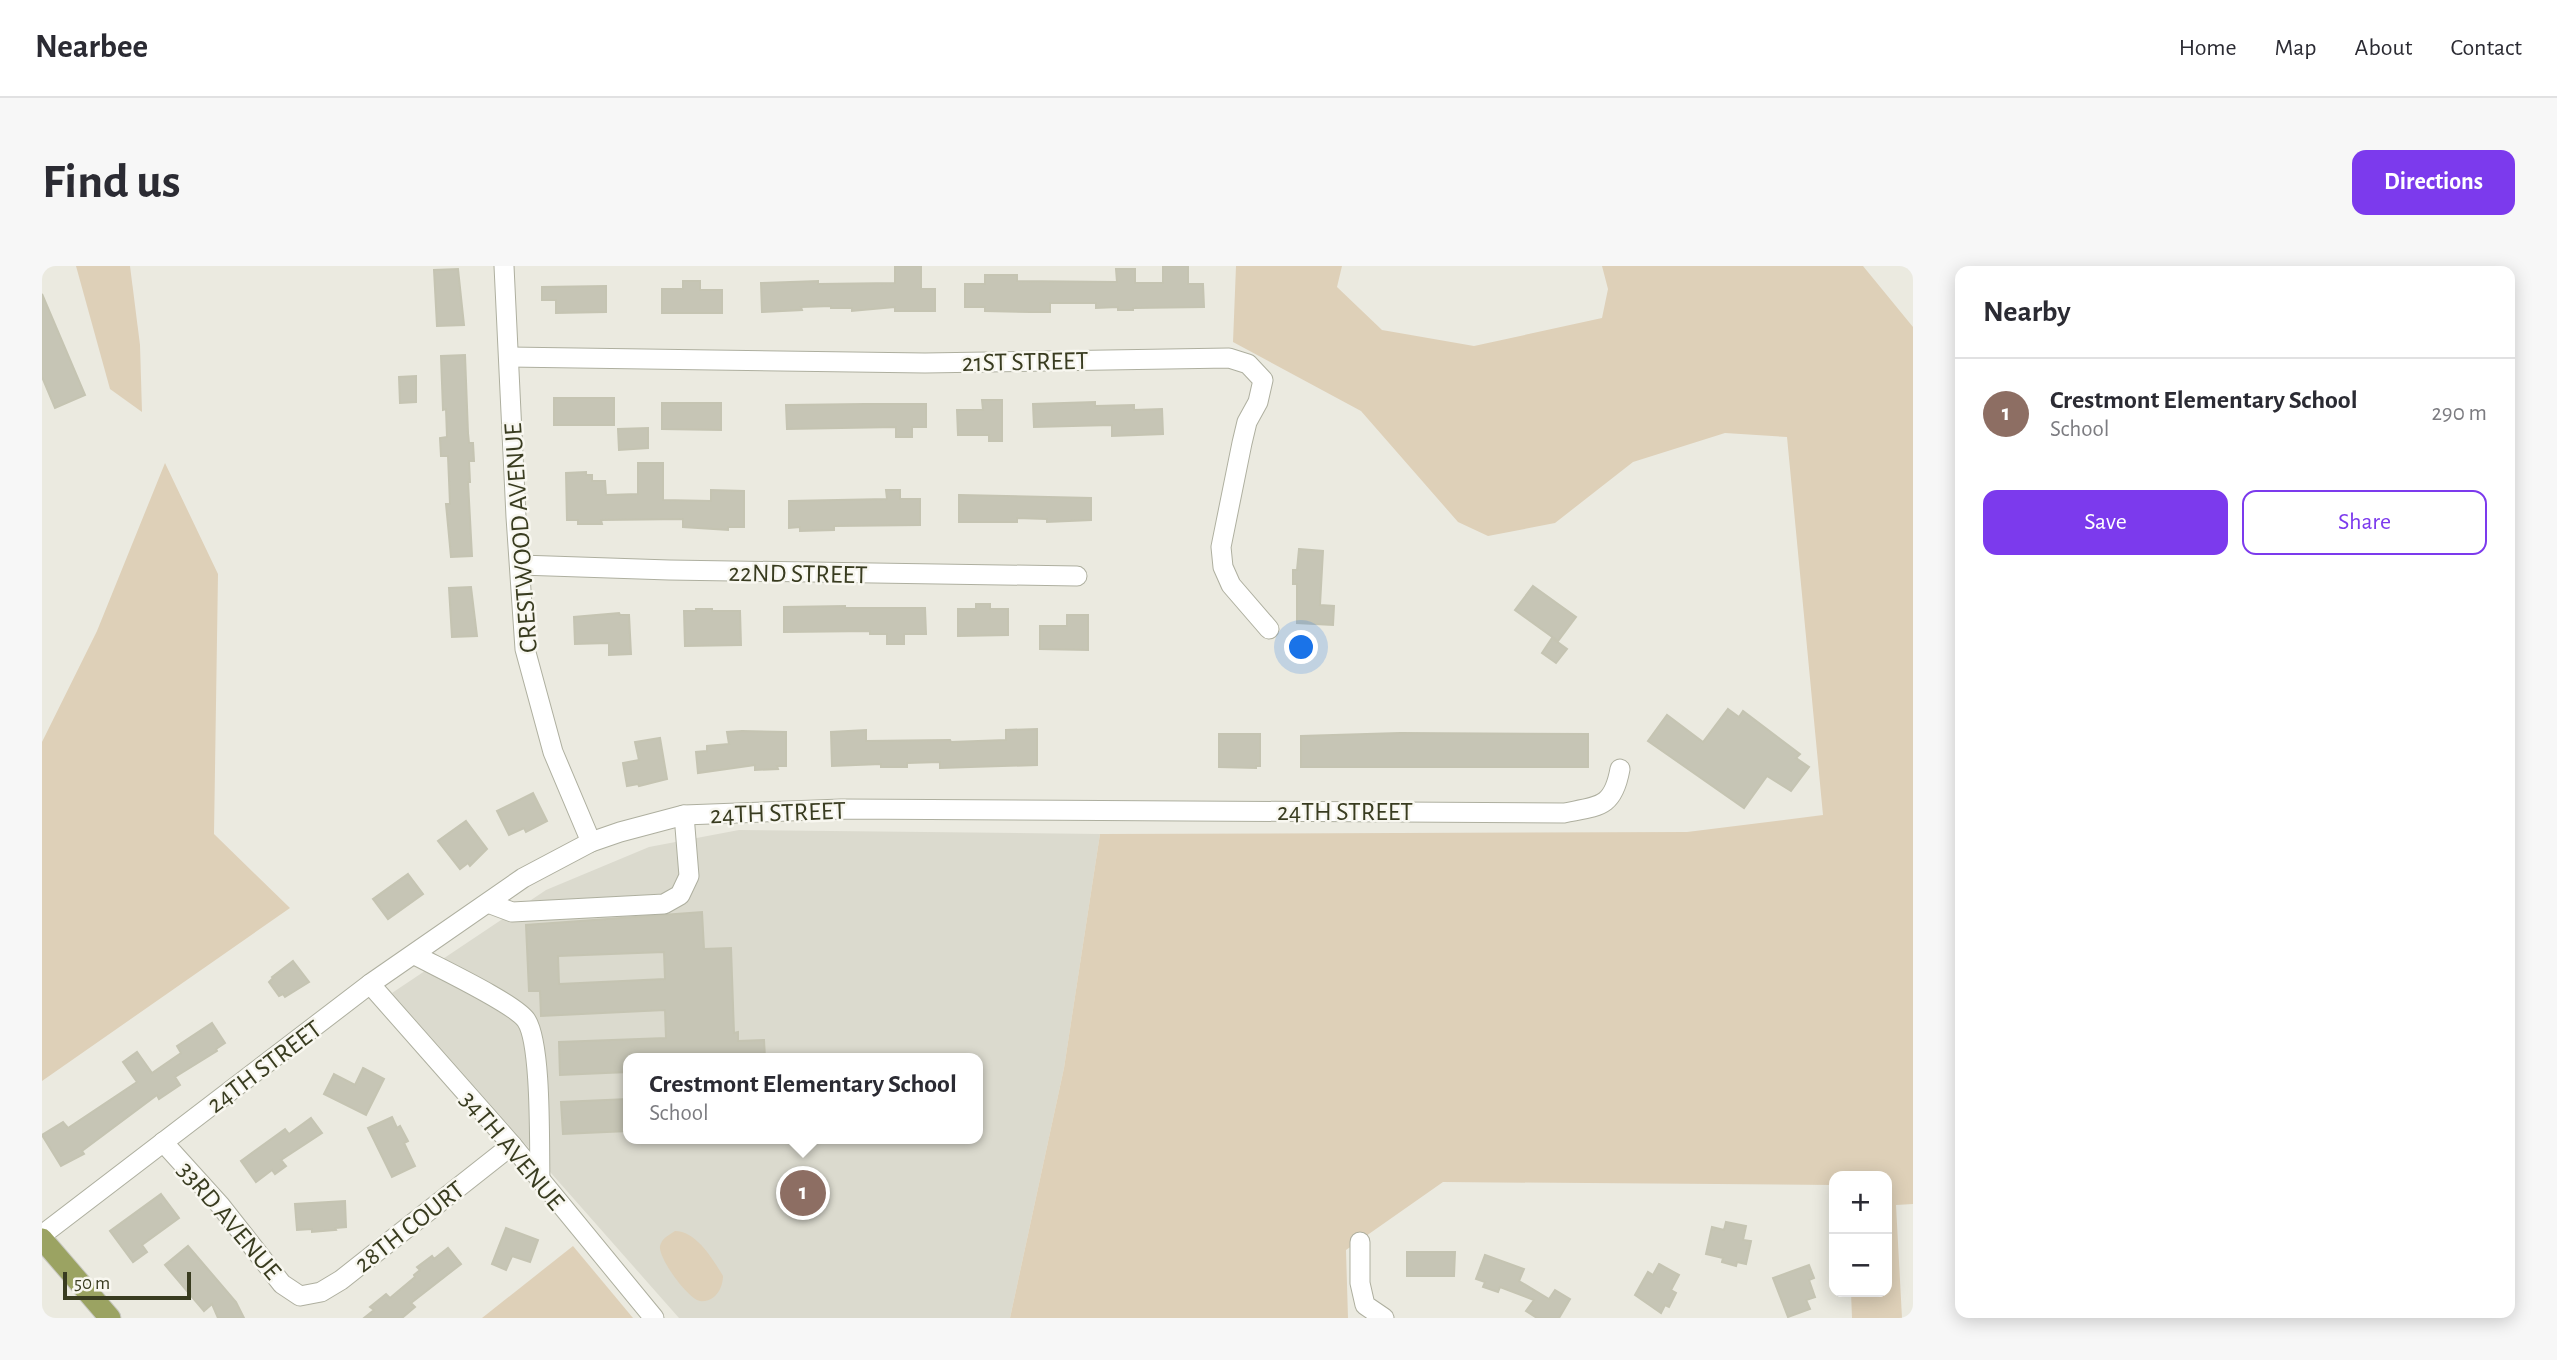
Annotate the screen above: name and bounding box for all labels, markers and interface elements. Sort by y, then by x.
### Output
text: Nearbee [35,31,148,64]
text: Home [2179,36,2237,60]
text: Map [2275,36,2317,60]
text: About [2355,36,2412,60]
text: Contact [2450,36,2522,60]
button: Directions [2352,150,2515,215]
text: Find us [42,158,181,207]
text: Nearby [1983,297,2071,327]
street label: 21ST STREET [962,348,1089,376]
text: Crestmont Elementary School [2050,387,2358,413]
text: 1 [2002,402,2010,425]
text: 290 m [2431,402,2487,425]
text: School [2050,418,2109,441]
street label: CRESTWOOD AVENUE [500,422,542,654]
button: Save [1983,490,2228,555]
button: Share [2242,490,2487,555]
street label: 22ND STREET [728,560,868,588]
your location [1284,630,1318,664]
street label: 24TH STREET [710,798,847,828]
street label: 24TH STREET [1277,799,1413,825]
street label: 24TH STREET [202,1015,327,1118]
popup [623,1053,983,1144]
text: Crestmont Elementary School [649,1071,957,1097]
street label: 34TH AVENUE [455,1086,569,1215]
text: School [649,1102,709,1125]
street label: 33RD AVENUE [173,1157,286,1285]
pin: 1 [780,1167,826,1219]
map controls [1829,1171,1892,1297]
button: + [1829,1171,1892,1234]
street label: 28TH COURT [350,1176,470,1278]
button: − [1829,1234,1892,1297]
scale bar [63,1269,191,1301]
text: 50 m [74,1274,110,1293]

